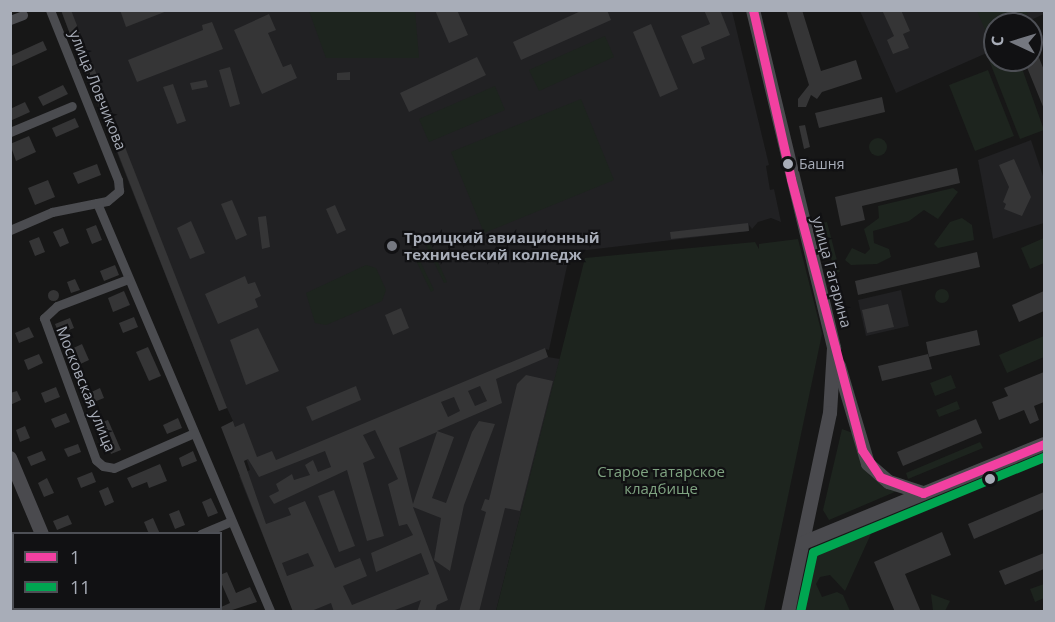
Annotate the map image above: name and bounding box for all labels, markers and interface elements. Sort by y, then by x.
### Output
north arrow [983,12,1043,72]
street label: улица Ловчикова [66,27,130,153]
text: С [986,35,1008,47]
place label: Башня [799,156,844,172]
marker: Башня [782,158,794,170]
street label: улица Гагарина [808,214,856,330]
place label: Троицкий авиационный технический колледж [404,228,600,263]
marker: Троицкий авиационный технический колледж [385,239,399,253]
street label: Московская улица [53,324,119,454]
park label: Старое татарское кладбище [597,462,725,497]
unlabelled marker [984,473,996,485]
legend [12,532,222,610]
text: 1 [70,545,80,569]
text: 11 [70,575,91,599]

